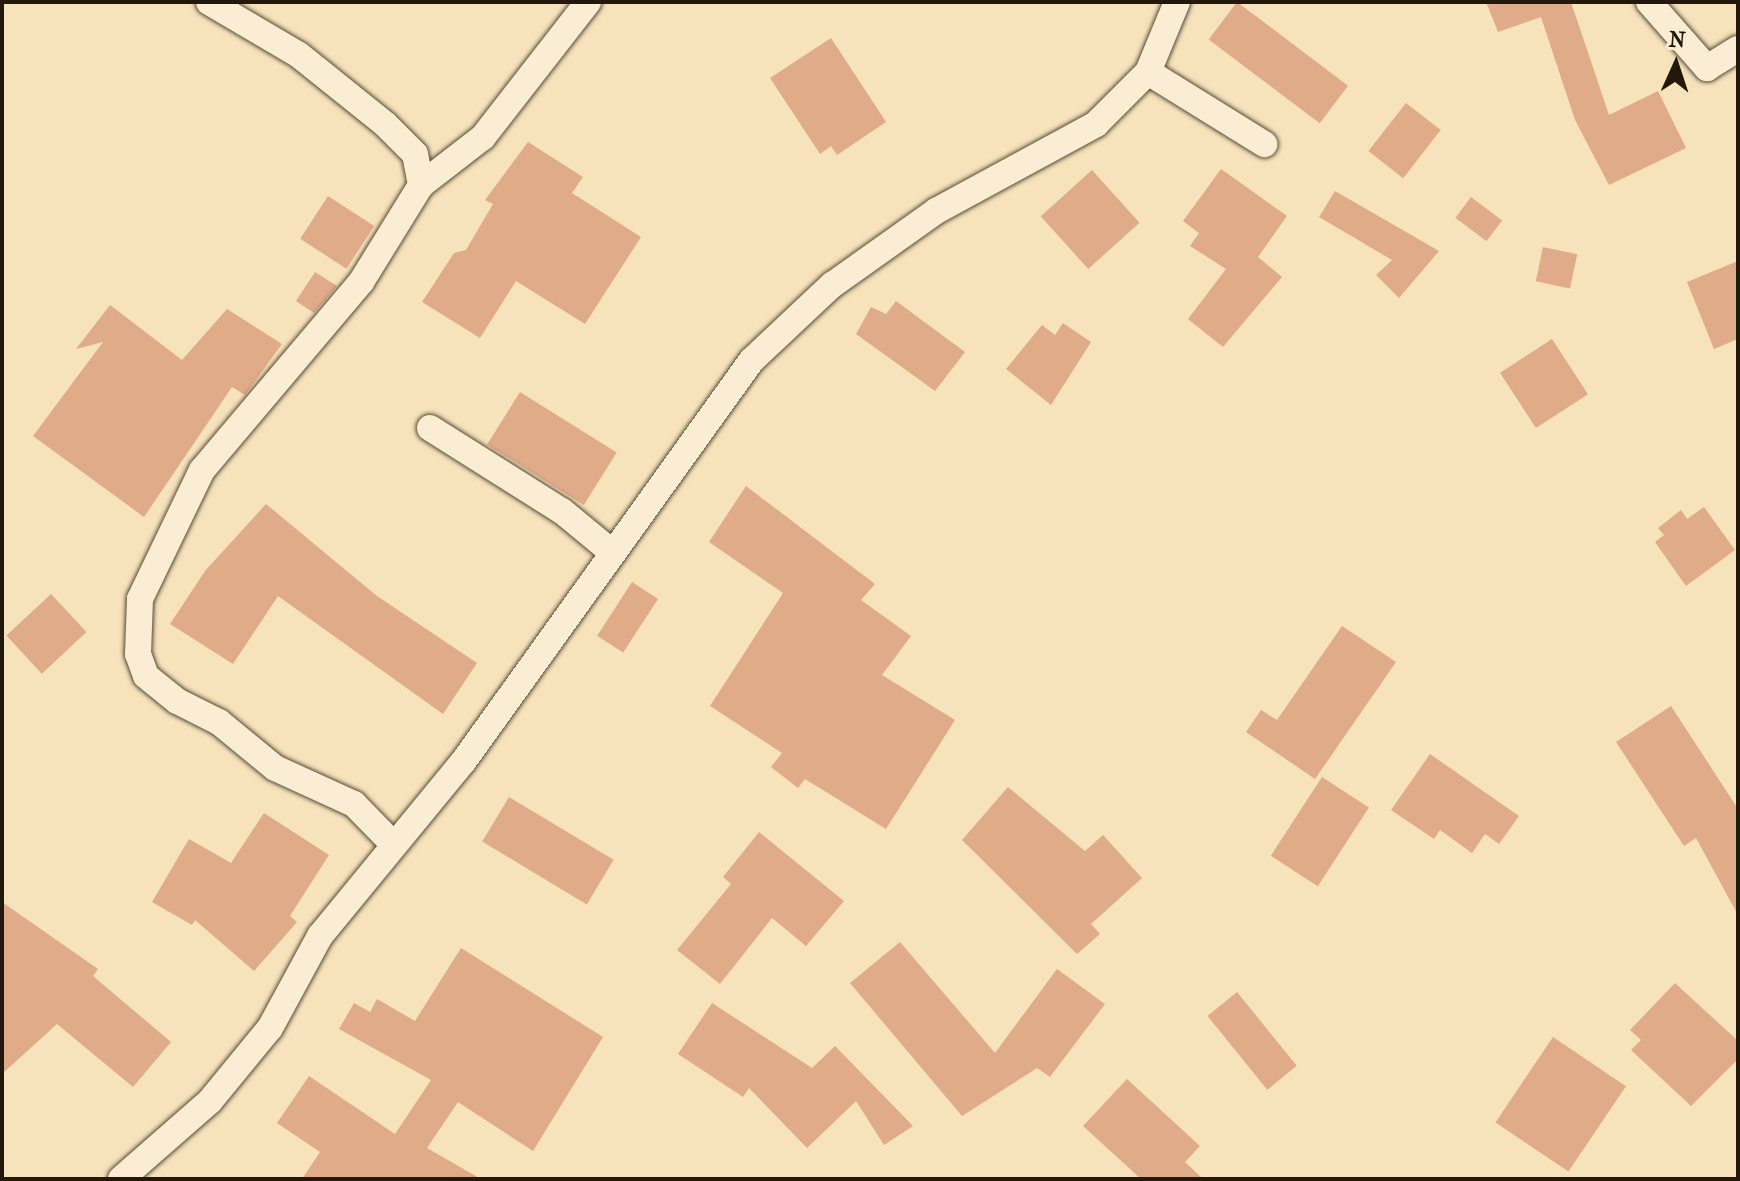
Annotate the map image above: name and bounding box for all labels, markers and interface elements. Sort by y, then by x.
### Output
north arrow [1636,24,1716,104]
text: N [1668,27,1686,53]

